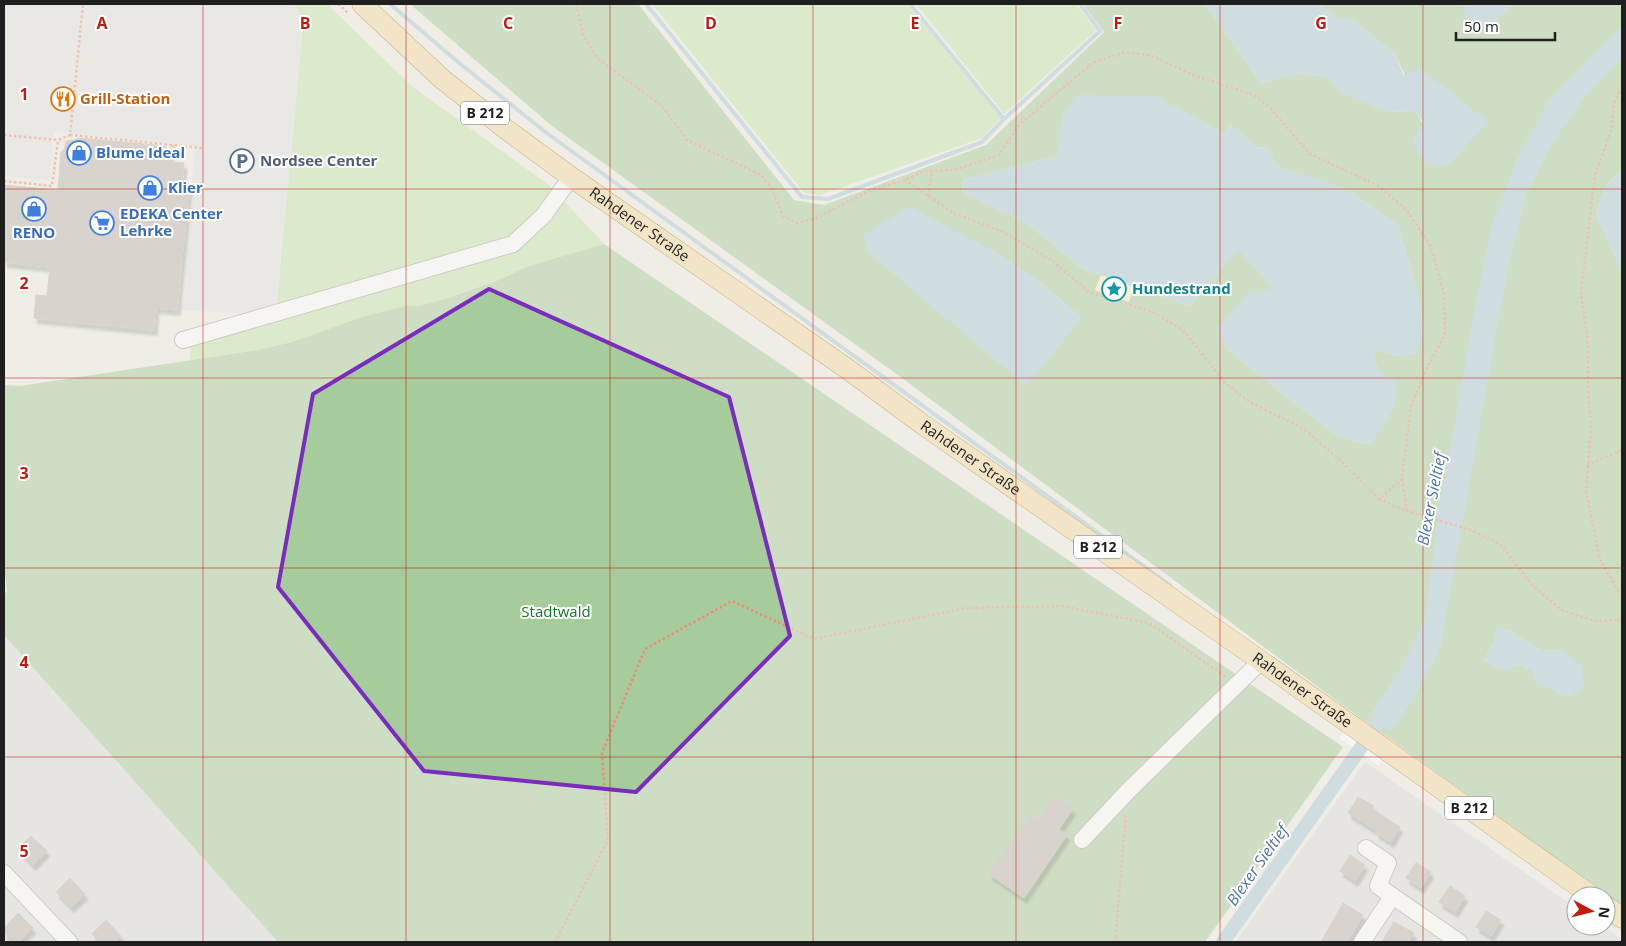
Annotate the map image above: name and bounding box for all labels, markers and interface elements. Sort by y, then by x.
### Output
scale bar [1456,10,1555,42]
text: A [96,12,108,34]
text: B [300,12,310,34]
text: C [503,12,513,34]
text: D [705,12,717,34]
text: E [911,12,920,34]
text: F [1114,12,1122,34]
text: G [1315,12,1327,34]
text: 50 m [1464,16,1499,36]
text: 1 [19,83,29,105]
restaurant icon: Grill-Station [50,86,76,112]
place label: Grill-Station [80,88,170,108]
road number: B 212 [461,102,509,125]
shop icon: Blume Ideal [66,140,92,166]
place label: Blume Ideal [96,142,185,162]
parking icon: Nordsee Center [229,148,255,174]
place label: Nordsee Center [260,150,378,170]
shop icon: Klier [137,175,163,201]
place label: Klier [168,177,203,197]
street label: Rahdener Straße [586,182,694,266]
shop icon: RENO [21,196,47,222]
place label: EDEKA Center Lehrke [120,203,223,240]
supermarket icon: EDEKA Center Lehrke [89,210,115,236]
place label: RENO [13,222,55,242]
text: 2 [19,272,29,294]
place icon: Hundestrand [1101,276,1127,302]
place label: Hundestrand [1132,278,1231,298]
street label: Rahdener Straße [917,415,1025,499]
water label: Blexer Sieltief [1411,448,1451,547]
text: 3 [19,462,29,484]
road number: B 212 [1074,536,1122,558]
park label: Stadtwald [521,601,591,621]
street label: Rahdener Straße [1249,647,1357,732]
text: 4 [19,651,29,673]
road number: B 212 [1445,796,1493,820]
water label: Blexer Sieltief [1221,818,1295,910]
text: 5 [19,840,29,862]
north arrow [1566,886,1616,936]
text: N [1594,906,1615,919]

